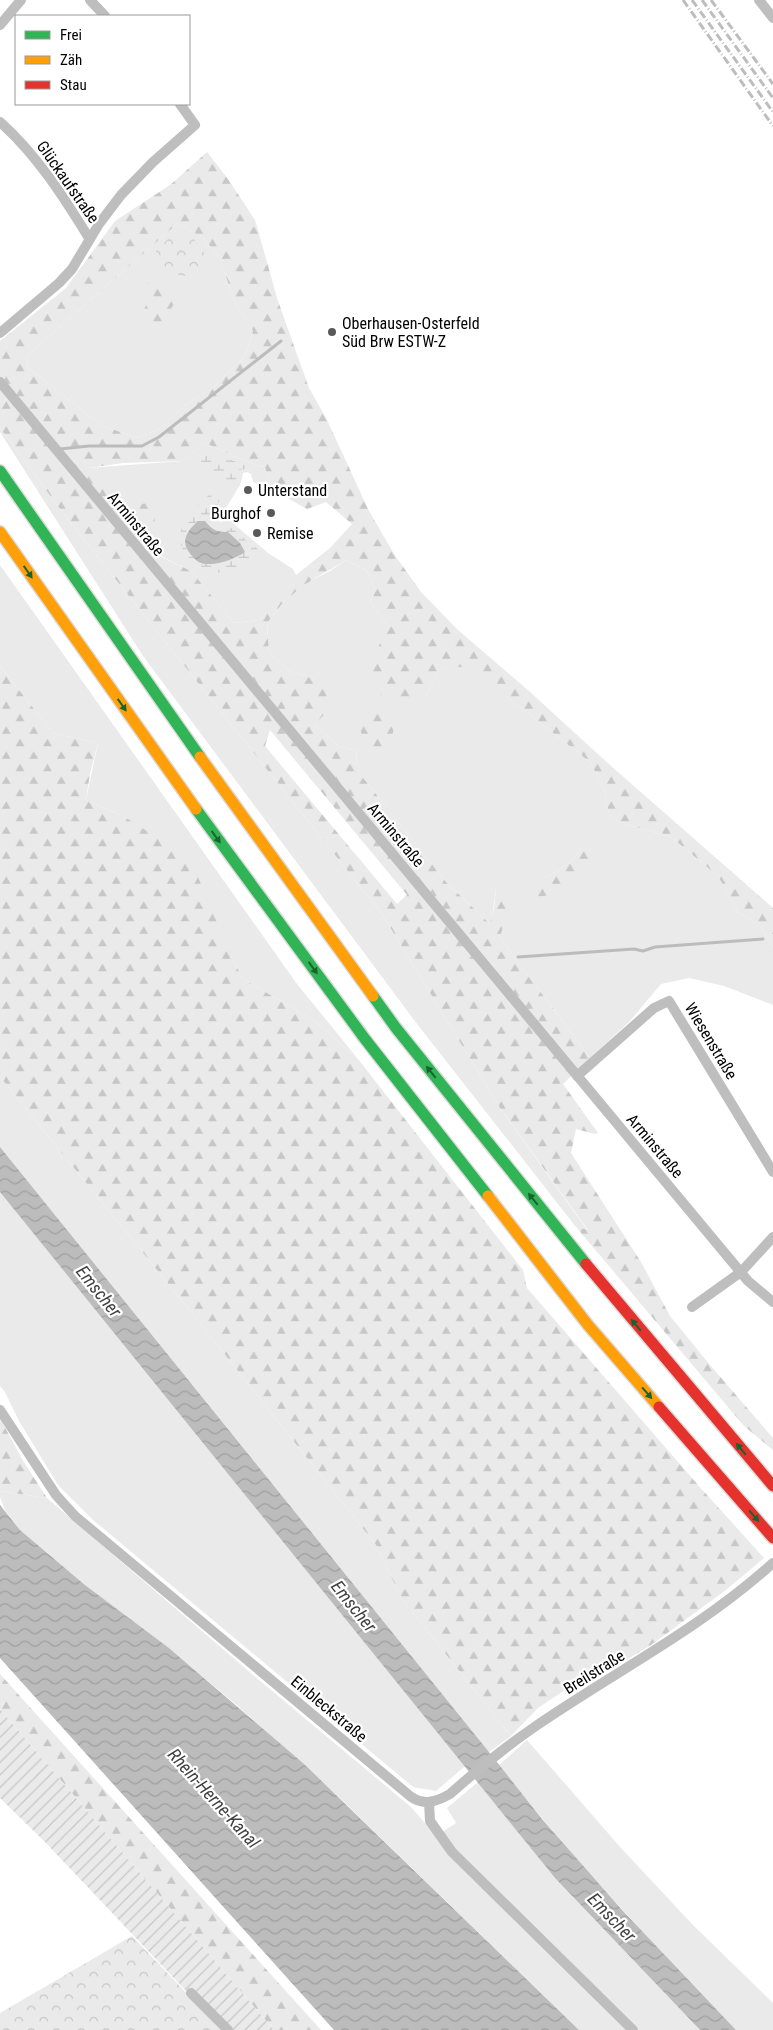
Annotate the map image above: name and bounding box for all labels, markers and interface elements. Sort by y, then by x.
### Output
legend [15,15,190,105]
text: Frei [60,26,82,44]
text: Zäh [60,51,82,69]
text: Stau [60,76,87,94]
street label: Glückaufstraße [33,137,103,227]
place label: Oberhausen-Osterfeld Süd Brw ESTW-Z [342,314,480,351]
marker: Oberhausen-Osterfeld Süd Brw ESTW-Z [326,326,338,338]
place label: Unterstand [258,481,327,500]
marker: Unterstand [242,484,254,496]
street label: Arminstraße [104,488,168,560]
place label: Burghof [211,504,261,523]
marker: Burghof [265,507,277,519]
place label: Remise [267,524,314,543]
marker: Remise [251,527,263,539]
one-way arrow [23,565,33,579]
one-way arrow [117,698,127,712]
street label: Arminstraße [364,799,428,871]
one-way arrow [211,830,221,844]
one-way arrow [307,961,318,974]
street label: Wiesenstraße [681,999,741,1083]
one-way arrow [426,1066,437,1079]
street label: Arminstraße [623,1110,687,1182]
one-way arrow [528,1193,539,1206]
water label: Emscher [72,1261,126,1321]
one-way arrow [631,1319,642,1331]
one-way arrow [642,1387,653,1400]
one-way arrow [736,1442,747,1455]
one-way arrow [748,1510,760,1522]
water label: Emscher [327,1576,381,1636]
street label: Breilstraße [560,1646,628,1698]
street label: Einbleckstraße [287,1672,371,1746]
water label: Rhein-Herne-Kanal [164,1744,265,1853]
water label: Emscher [584,1888,641,1946]

